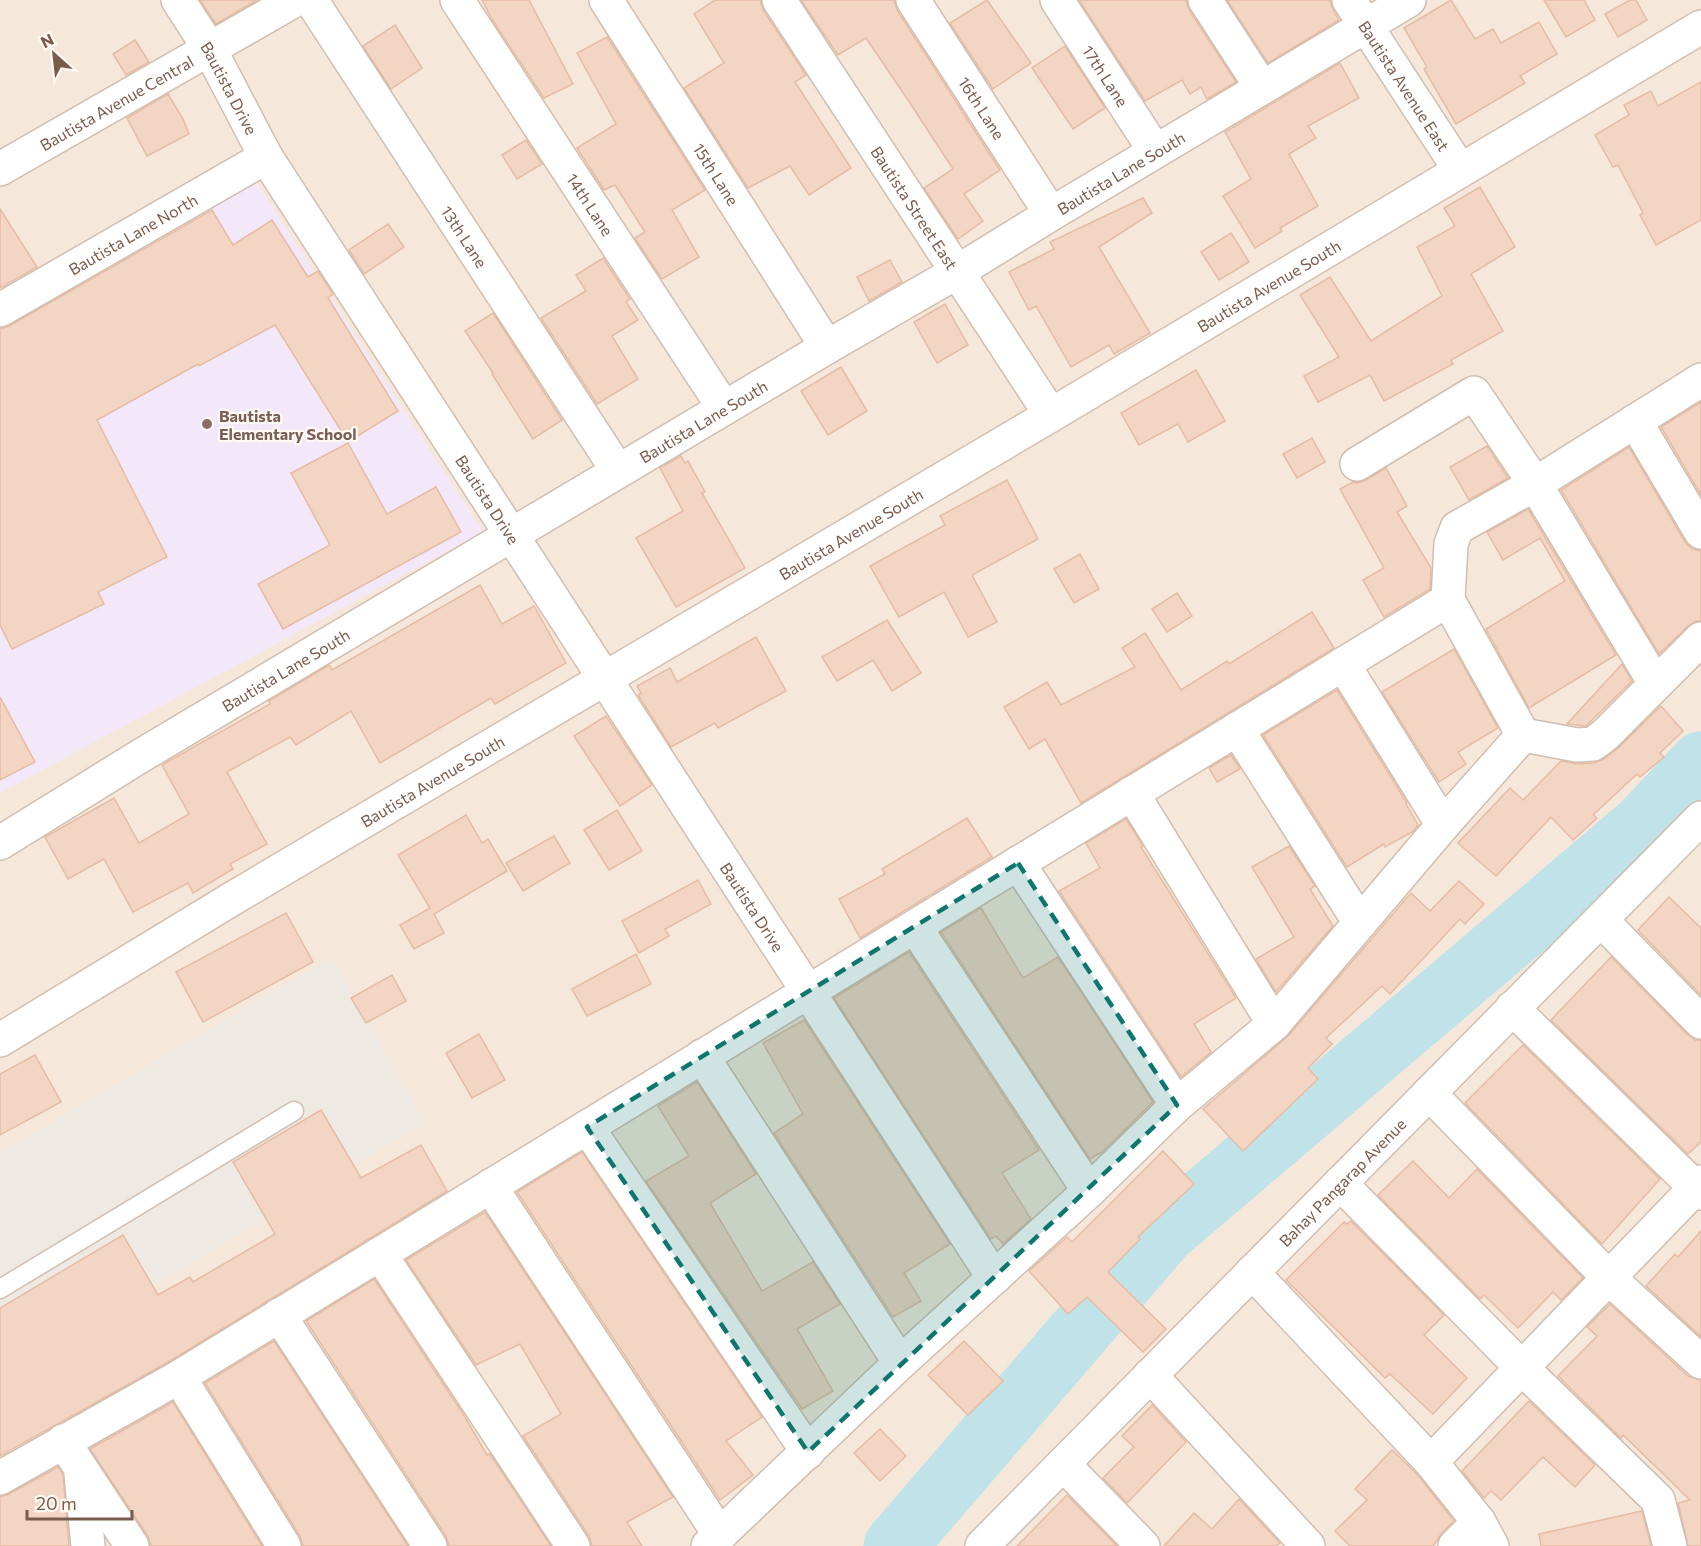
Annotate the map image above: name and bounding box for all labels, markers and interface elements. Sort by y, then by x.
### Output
street label: Bautista Avenue East [1355,17,1454,154]
north arrow [24,24,84,84]
text: N [37,29,57,51]
street label: Bautista Drive [198,38,262,137]
street label: 17th Lane [1079,41,1133,110]
street label: Bautista Avenue Central [36,51,196,154]
street label: 16th Lane [955,73,1009,142]
street label: Bautista Lane South [1053,127,1188,218]
street label: 15th Lane [690,139,743,208]
street label: Bautista Street East [868,142,962,273]
street label: 14th Lane [563,169,618,239]
street label: Bautista Lane North [65,189,200,278]
street label: 13th Lane [438,202,492,271]
street label: Bautista Avenue South [1193,235,1344,335]
street label: Bautista Lane South [636,375,770,466]
place label: Bautista Elementary School [219,406,357,443]
marker: Bautista Elementary School [200,417,214,431]
street label: Bautista Drive [452,451,524,547]
street label: Bautista Avenue South [775,484,926,583]
street label: Bautista Lane South [218,624,353,715]
street label: Bautista Avenue South [357,731,507,830]
street label: Bautista Drive [717,859,789,955]
street label: Bahay Pangarap Avenue [1274,1114,1409,1250]
scale bar [27,1483,132,1521]
text: 20 m [36,1492,77,1514]

